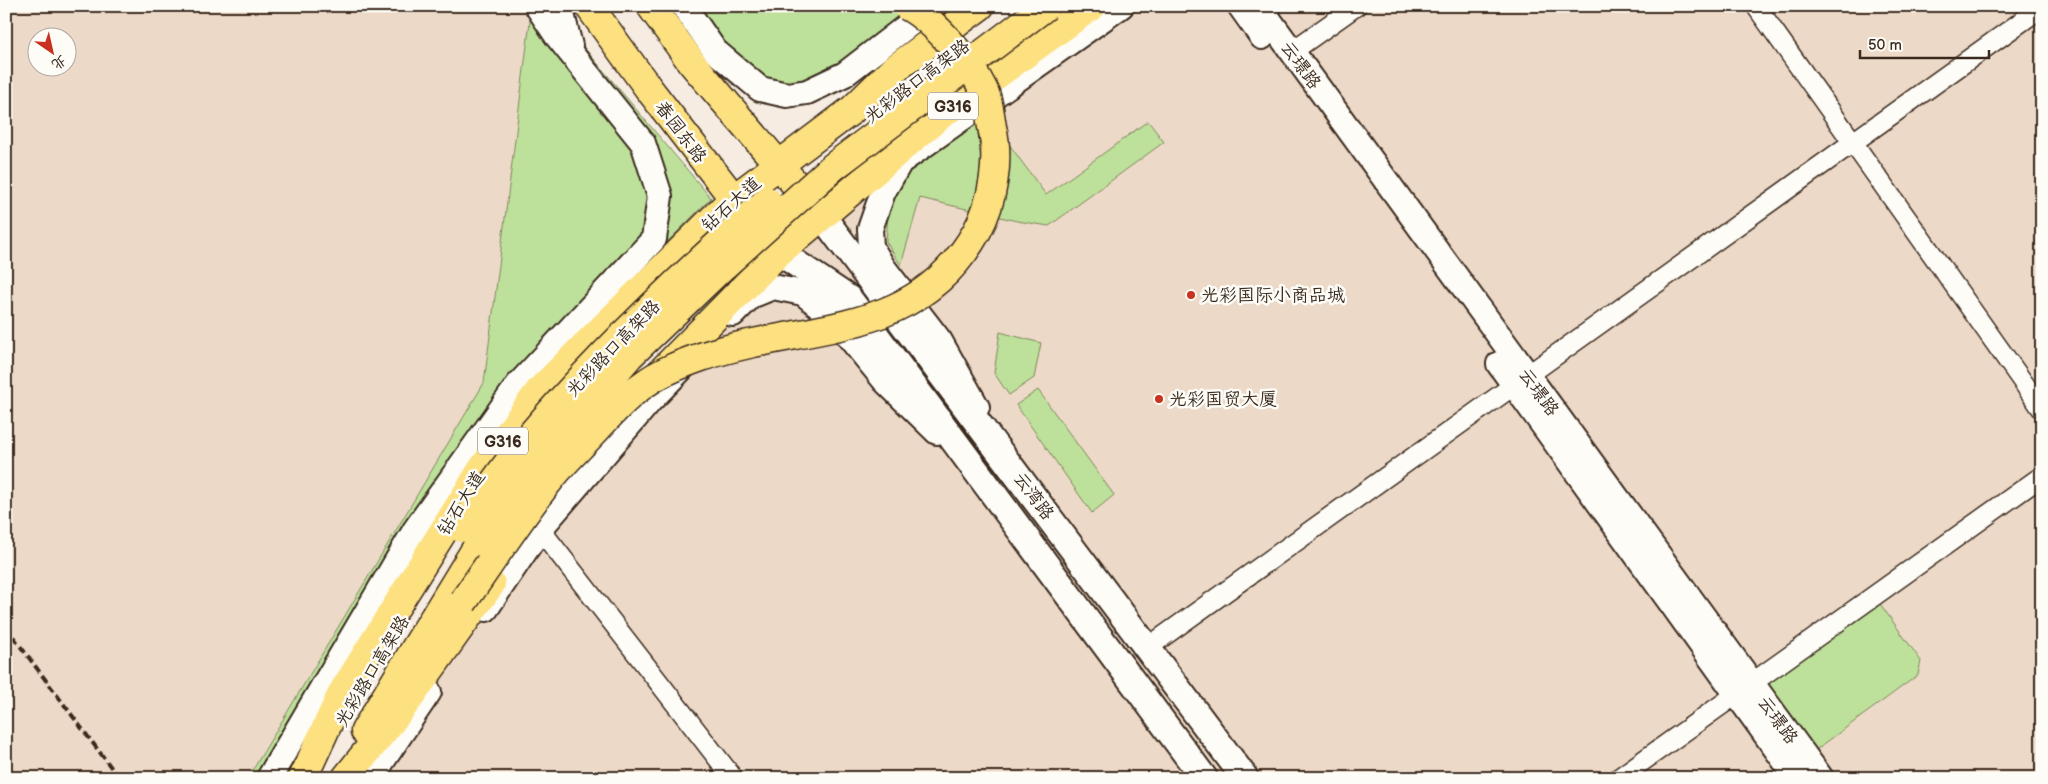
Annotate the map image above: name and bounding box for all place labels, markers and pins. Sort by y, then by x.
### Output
place label: 光彩国际小商品城 [1201,285,1345,306]
marker: 光彩国际小商品城 [1185,289,1197,301]
place label: 光彩国贸大厦 [1169,389,1277,410]
marker: 光彩国贸大厦 [1153,393,1165,405]

